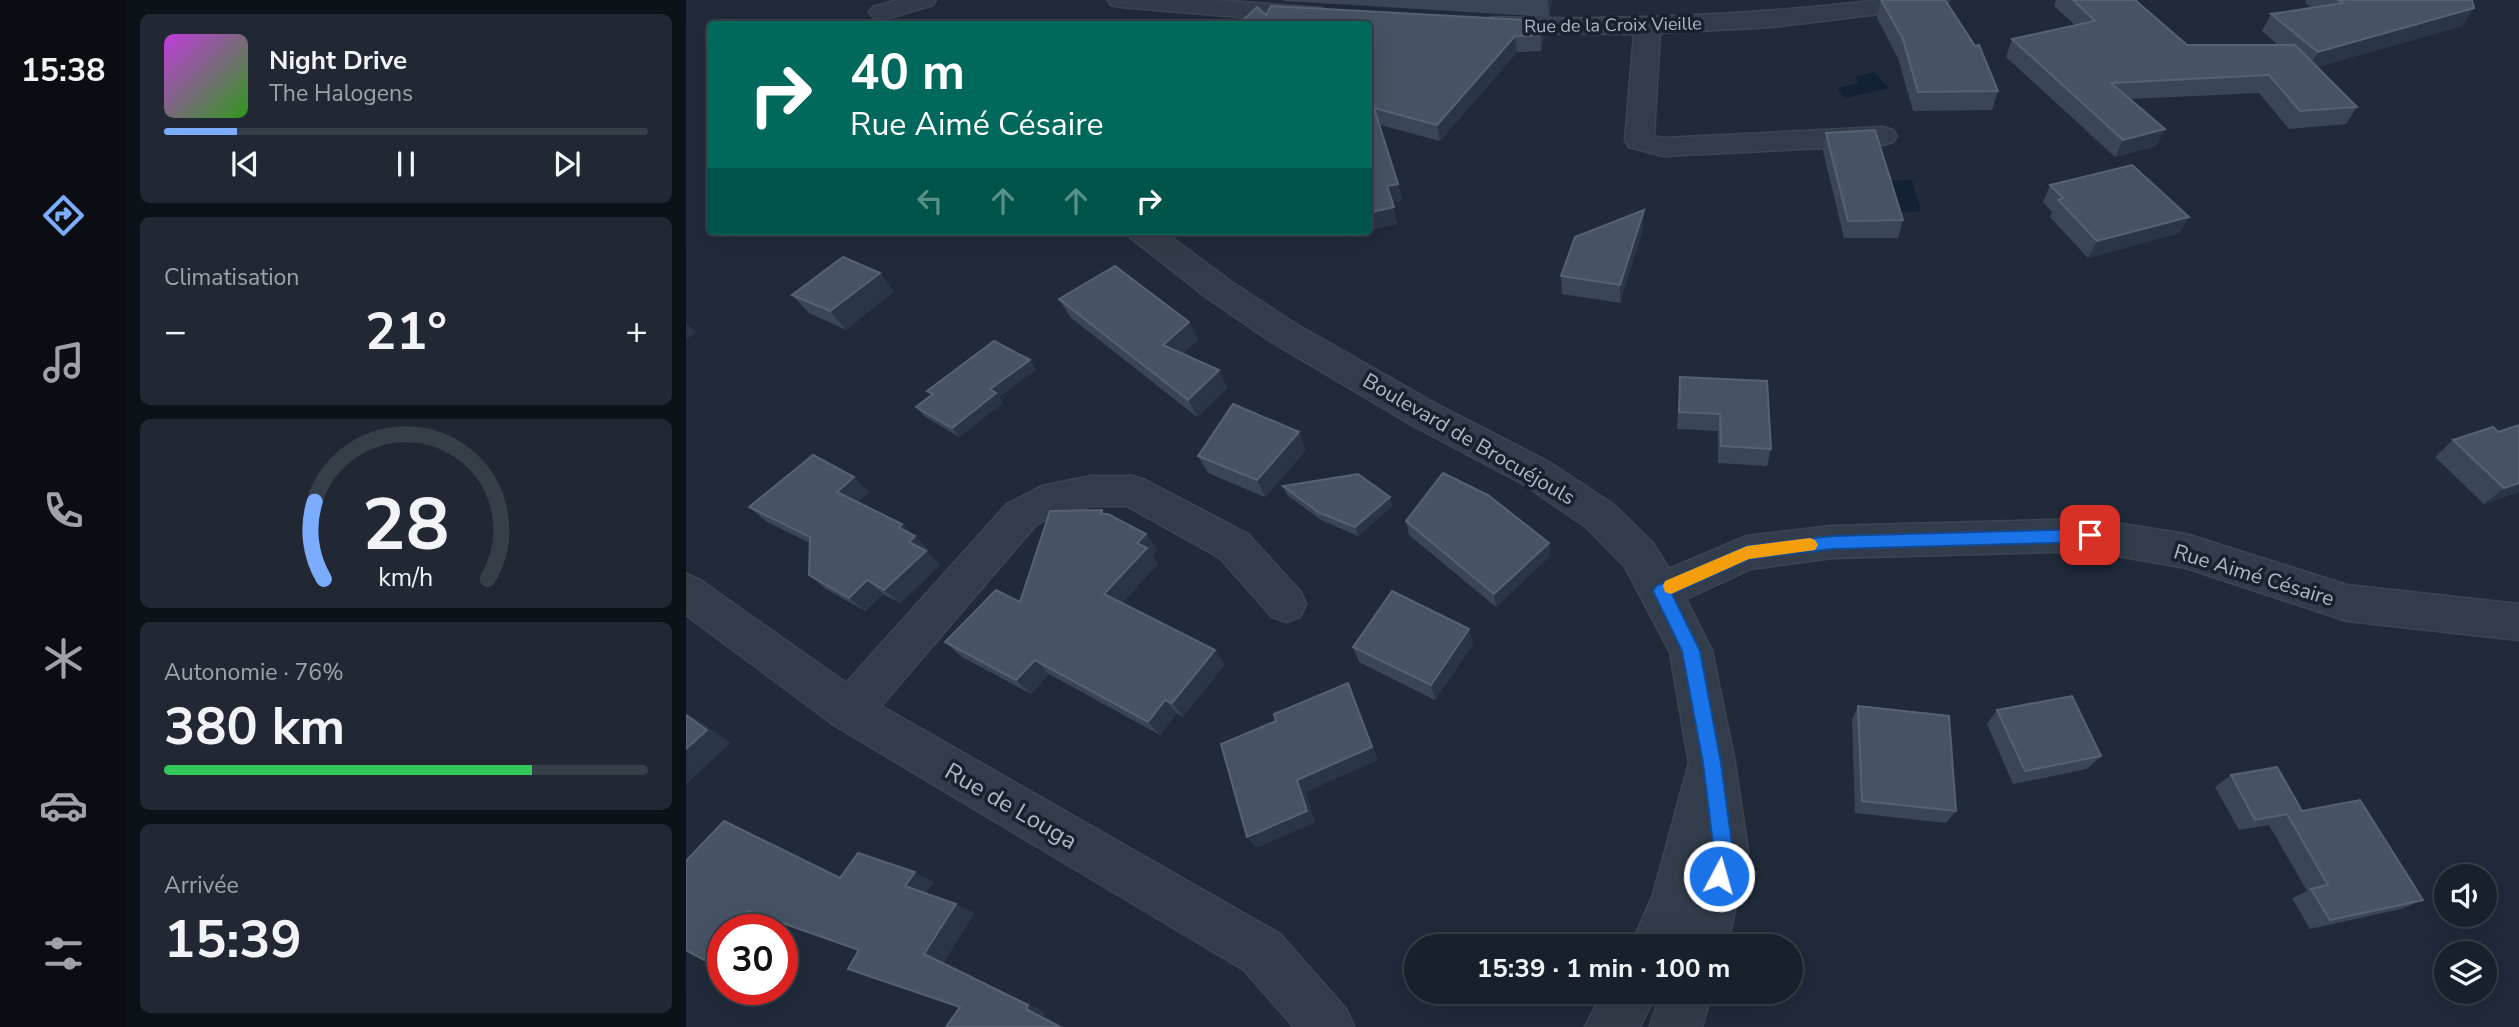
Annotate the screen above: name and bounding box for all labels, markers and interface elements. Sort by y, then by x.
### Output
street label: Rue de la Croix Vieille [1524,11,1702,39]
text: 40 m [850,39,965,106]
text: Night Drive [269,43,407,78]
text: 15:38 [21,49,105,92]
icon: right [735,49,826,140]
text: The Halogens [269,78,413,109]
text: Rue Aimé Césaire [850,103,1104,146]
icon: previous [226,145,264,183]
icon: pause [387,145,425,183]
icon: next [548,145,586,183]
icon: left [911,182,949,220]
icon: ahead [984,182,1022,220]
icon: ahead [1057,182,1095,220]
icon: right [1130,182,1168,220]
icon: directions [39,191,88,240]
text: Climatisation [164,262,299,293]
text: 21° [365,296,447,367]
text: − [164,306,187,357]
text: + [625,306,648,357]
icon: music [39,338,88,387]
street label: Boulevard de Brocuéjouls [1358,367,1580,511]
text: 28 [362,476,450,576]
icon: phone [39,486,88,535]
pin [2060,505,2120,565]
icon: arrive [2071,516,2109,554]
street label: Rue Aimé Césaire [2170,537,2338,613]
text: km/h [378,561,434,595]
icon: climate [39,634,88,683]
text: Autonomie · 76% [164,657,344,688]
text: 380 km [164,691,345,762]
street label: Rue de Louga [939,755,1083,857]
icon: car [39,781,88,830]
position arrow [1682,839,1756,913]
map controls [2434,864,2497,1004]
button: sound [2434,864,2497,927]
text: Arrivée [164,870,239,901]
text: 15:39 [164,904,302,975]
speed limit sign: 30 [707,914,798,1005]
icon: filters [39,929,88,978]
button: layers [2434,941,2497,1004]
text: 15:39 · 1 min · 100 m [1477,951,1730,986]

